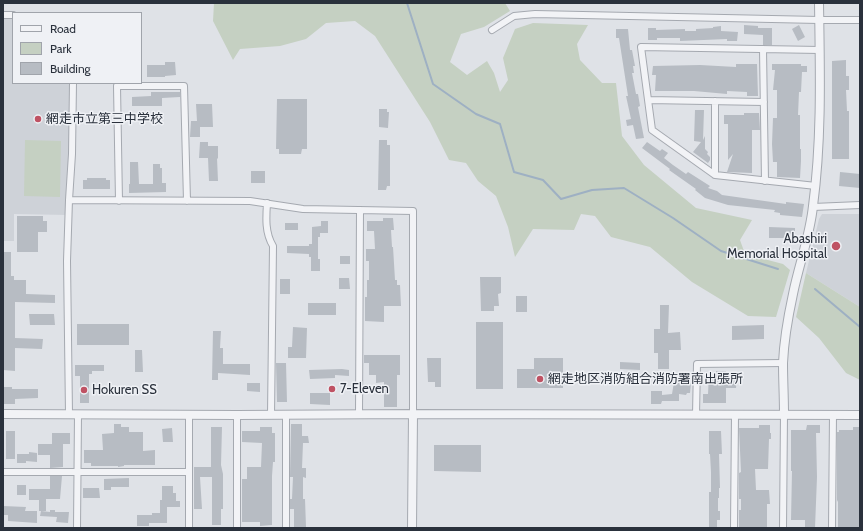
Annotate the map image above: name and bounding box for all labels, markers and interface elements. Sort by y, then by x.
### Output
legend [12,12,142,84]
text: Road [50,21,76,36]
text: Park [50,41,72,56]
text: Building [50,61,91,76]
place label: 網走市立第三中学校 [46,111,163,127]
marker: 網走市立第三中学校 [33,114,43,124]
place label: Abashiri Memorial Hospital [727,231,827,262]
marker: Abashiri Memorial Hospital [830,240,842,252]
place label: 網走地区消防組合消防署南出張所 [548,371,743,387]
marker: 網走地区消防組合消防署南出張所 [535,374,545,384]
place label: 7-Eleven [340,381,389,397]
place label: Hokuren SS [92,382,157,398]
marker: 7-Eleven [327,384,337,394]
marker: Hokuren SS [79,385,89,395]

